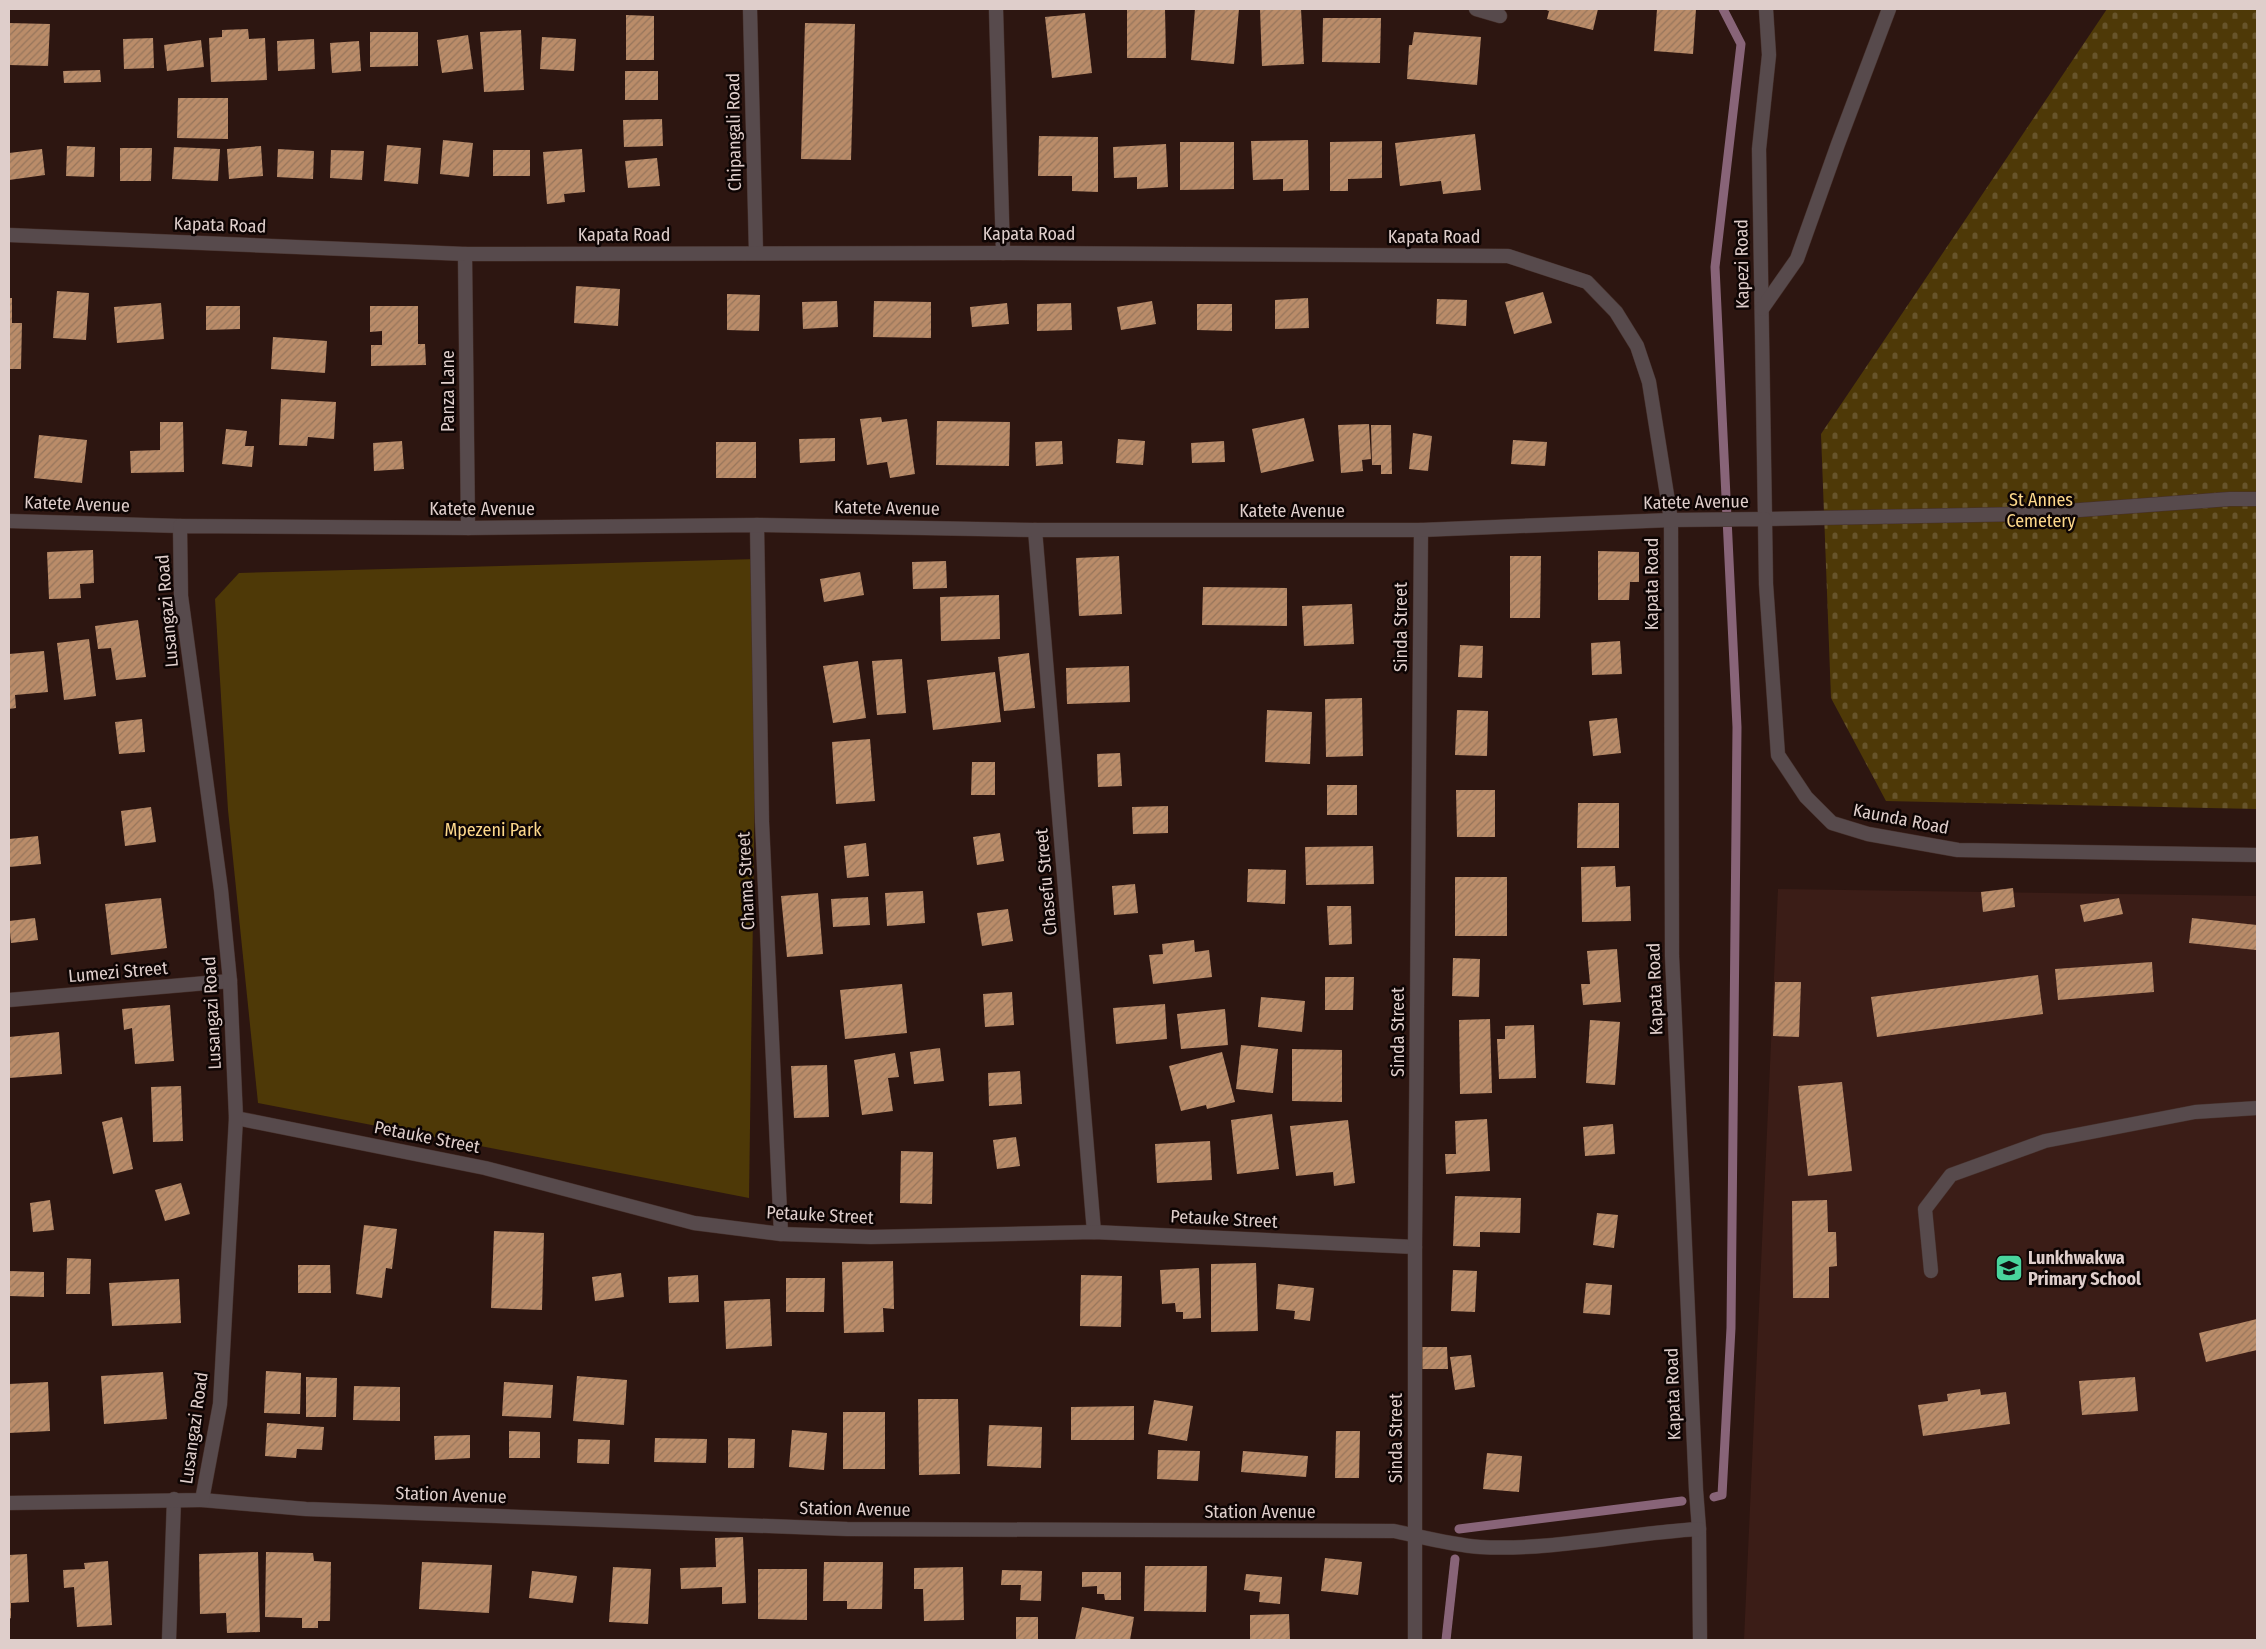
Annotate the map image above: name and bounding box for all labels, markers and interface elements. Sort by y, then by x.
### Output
street label: Chipangali Road [722,73,746,191]
street label: Kapata Road [173,212,267,238]
street label: Kapezi Road [1730,219,1754,309]
street label: Kapata Road [983,223,1075,245]
street label: Kapata Road [578,224,670,246]
street label: Kapata Road [1388,226,1480,248]
street label: Panza Lane [437,350,459,432]
park label: St Annes Cemetery [2006,489,2076,532]
street label: Katete Avenue [1643,490,1749,514]
street label: Katete Avenue [24,491,130,517]
street label: Katete Avenue [834,496,940,520]
street label: Katete Avenue [429,498,535,520]
street label: Katete Avenue [1239,500,1345,522]
street label: Kapata Road [1641,538,1663,630]
street label: Lusangazi Road [151,554,183,668]
street label: Sinda Street [1390,582,1412,672]
street label: Kaunda Road [1851,799,1951,839]
park label: Mpezeni Park [444,819,542,841]
street label: Chasefu Street [1030,828,1062,936]
street label: Chama Street [732,831,760,931]
street label: Kapata Road [1642,942,1668,1036]
street label: Lusangazi Road [198,956,226,1070]
street label: Lumezi Street [67,957,169,987]
street label: Sinda Street [1387,987,1409,1077]
street label: Petauke Street [372,1116,482,1158]
street label: Petauke Street [766,1201,874,1229]
street label: Petauke Street [1170,1205,1278,1233]
place label: Lunkhwakwa Primary School [2028,1247,2141,1290]
school or university icon: Lunkhwakwa Primary School [1994,1253,2024,1283]
street label: Kapata Road [1660,1347,1686,1441]
street label: Lusangazi Road [175,1370,213,1486]
street label: Sinda Street [1385,1393,1407,1483]
street label: Station Avenue [395,1482,507,1508]
street label: Station Avenue [799,1497,911,1521]
street label: Station Avenue [1204,1501,1316,1523]

